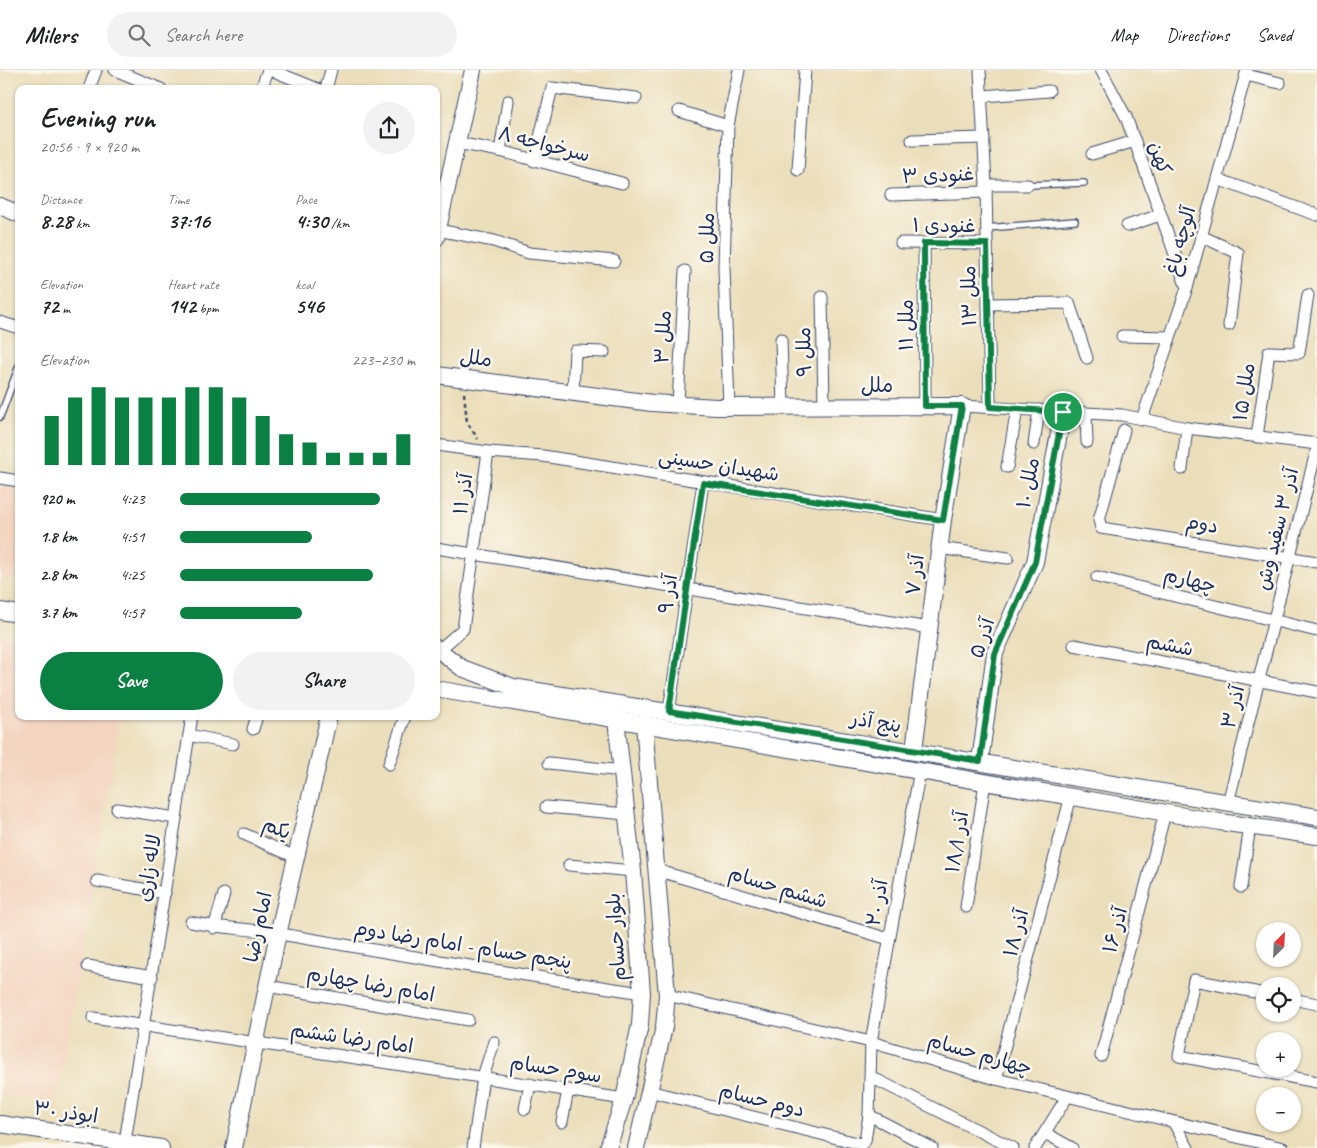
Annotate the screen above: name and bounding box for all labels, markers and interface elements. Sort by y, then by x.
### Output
search box [107,12,457,57]
text: Milers [25,20,77,50]
icon: search [125,21,153,49]
text: Search here [165,23,242,47]
text: Map [1111,24,1138,46]
text: Directions [1166,24,1229,46]
text: Saved [1257,24,1292,46]
text: Evening run [40,100,155,135]
button: share [363,102,415,154]
street label: ۸ سرخواجه [495,121,593,167]
text: 20:56 · 9 × 920 m [40,137,139,157]
street label: کهن [1143,138,1177,178]
street label: ۳ غنودی [901,161,975,190]
text: Distance [40,191,82,208]
text: Time [168,191,189,208]
text: Pace [295,191,317,208]
street label: آلوچه باغ [1159,203,1202,279]
text: 8.28 [40,208,73,234]
text: 37:16 [168,208,210,234]
text: 4:30 [295,208,328,234]
street label: ملل ۵ [694,212,720,264]
street label: ۱ غنودی [912,213,976,239]
text: km [73,215,90,232]
text: /km [328,215,350,232]
street label: ملل ۱۳ [956,265,982,327]
text: Elevation [40,276,83,293]
text: Heart rate [168,276,219,293]
text: kcal [295,276,314,293]
text: 72 [40,293,59,319]
text: 142 [168,293,196,319]
text: 546 [295,293,324,319]
street label: ۱۱ ملل [894,299,919,351]
text: m [59,300,70,317]
text: bpm [196,300,219,317]
street label: ملل ۳ [649,310,677,364]
street label: ملل ۹ [791,327,817,377]
street label: ملل [458,344,494,372]
text: Elevation [40,350,89,370]
text: 223–230 m [352,350,415,370]
street label: ملل ۱۵ [1228,361,1260,423]
street label: ملل [861,373,893,398]
pin [1042,391,1084,433]
icon: arrive [1049,398,1077,426]
street label: شهیدان حسینی [657,443,781,487]
street label: ۱۰ ملل [1011,456,1045,510]
street label: آذر ۳ سفید وش [1250,464,1305,593]
street label: آذر ۱۱ [448,471,478,516]
text: 920 m [40,489,74,509]
text: 4:23 [120,489,145,509]
street label: دوم [1184,509,1220,542]
text: 1.8 km [40,527,77,547]
text: 4:51 [120,527,145,547]
street label: آذر ۷ [900,552,930,597]
street label: چهارم [1161,561,1219,600]
text: 2.8 km [40,565,77,585]
text: 4:25 [120,565,145,585]
street label: ۹ آذر [653,572,683,615]
text: 3.7 km [40,603,77,623]
text: 4:57 [120,603,145,623]
street label: آذر ۵ [964,614,1001,661]
street label: ششم [1144,628,1196,664]
button: Save [40,652,223,710]
button: Share [233,652,415,710]
street label: ۳ آذر [1216,682,1251,731]
street label: پنج آذر [847,705,903,739]
street label: ۱۸/۱ آذر [940,808,974,875]
street label: یکم [258,811,295,847]
street label: لاله زاری [131,832,167,904]
street label: ششم حسام [725,860,830,916]
street label: ۲۰ آذر [861,877,894,928]
street label: امام رضا [238,889,280,965]
street label: بلوار حسام [600,892,634,982]
street label: ۱۶ آذر [1097,903,1133,956]
street label: ۱۸ آذر [998,905,1035,960]
street label: پنجم حسام - امام رضا دوم [352,915,574,978]
north arrow [1256,922,1301,968]
map controls [1256,922,1301,1132]
street label: امام رضا چهارم [305,960,437,1010]
button: locate [1256,977,1301,1022]
street label: امام رضا ششم [289,1017,415,1061]
street label: چهارم حسام [924,1027,1035,1083]
button: + [1256,1032,1301,1077]
street label: سوم حسام [508,1049,604,1092]
street label: دوم حسام [716,1077,807,1126]
button: − [1256,1087,1301,1132]
street label: ابوذر ۳۰ [32,1095,100,1129]

